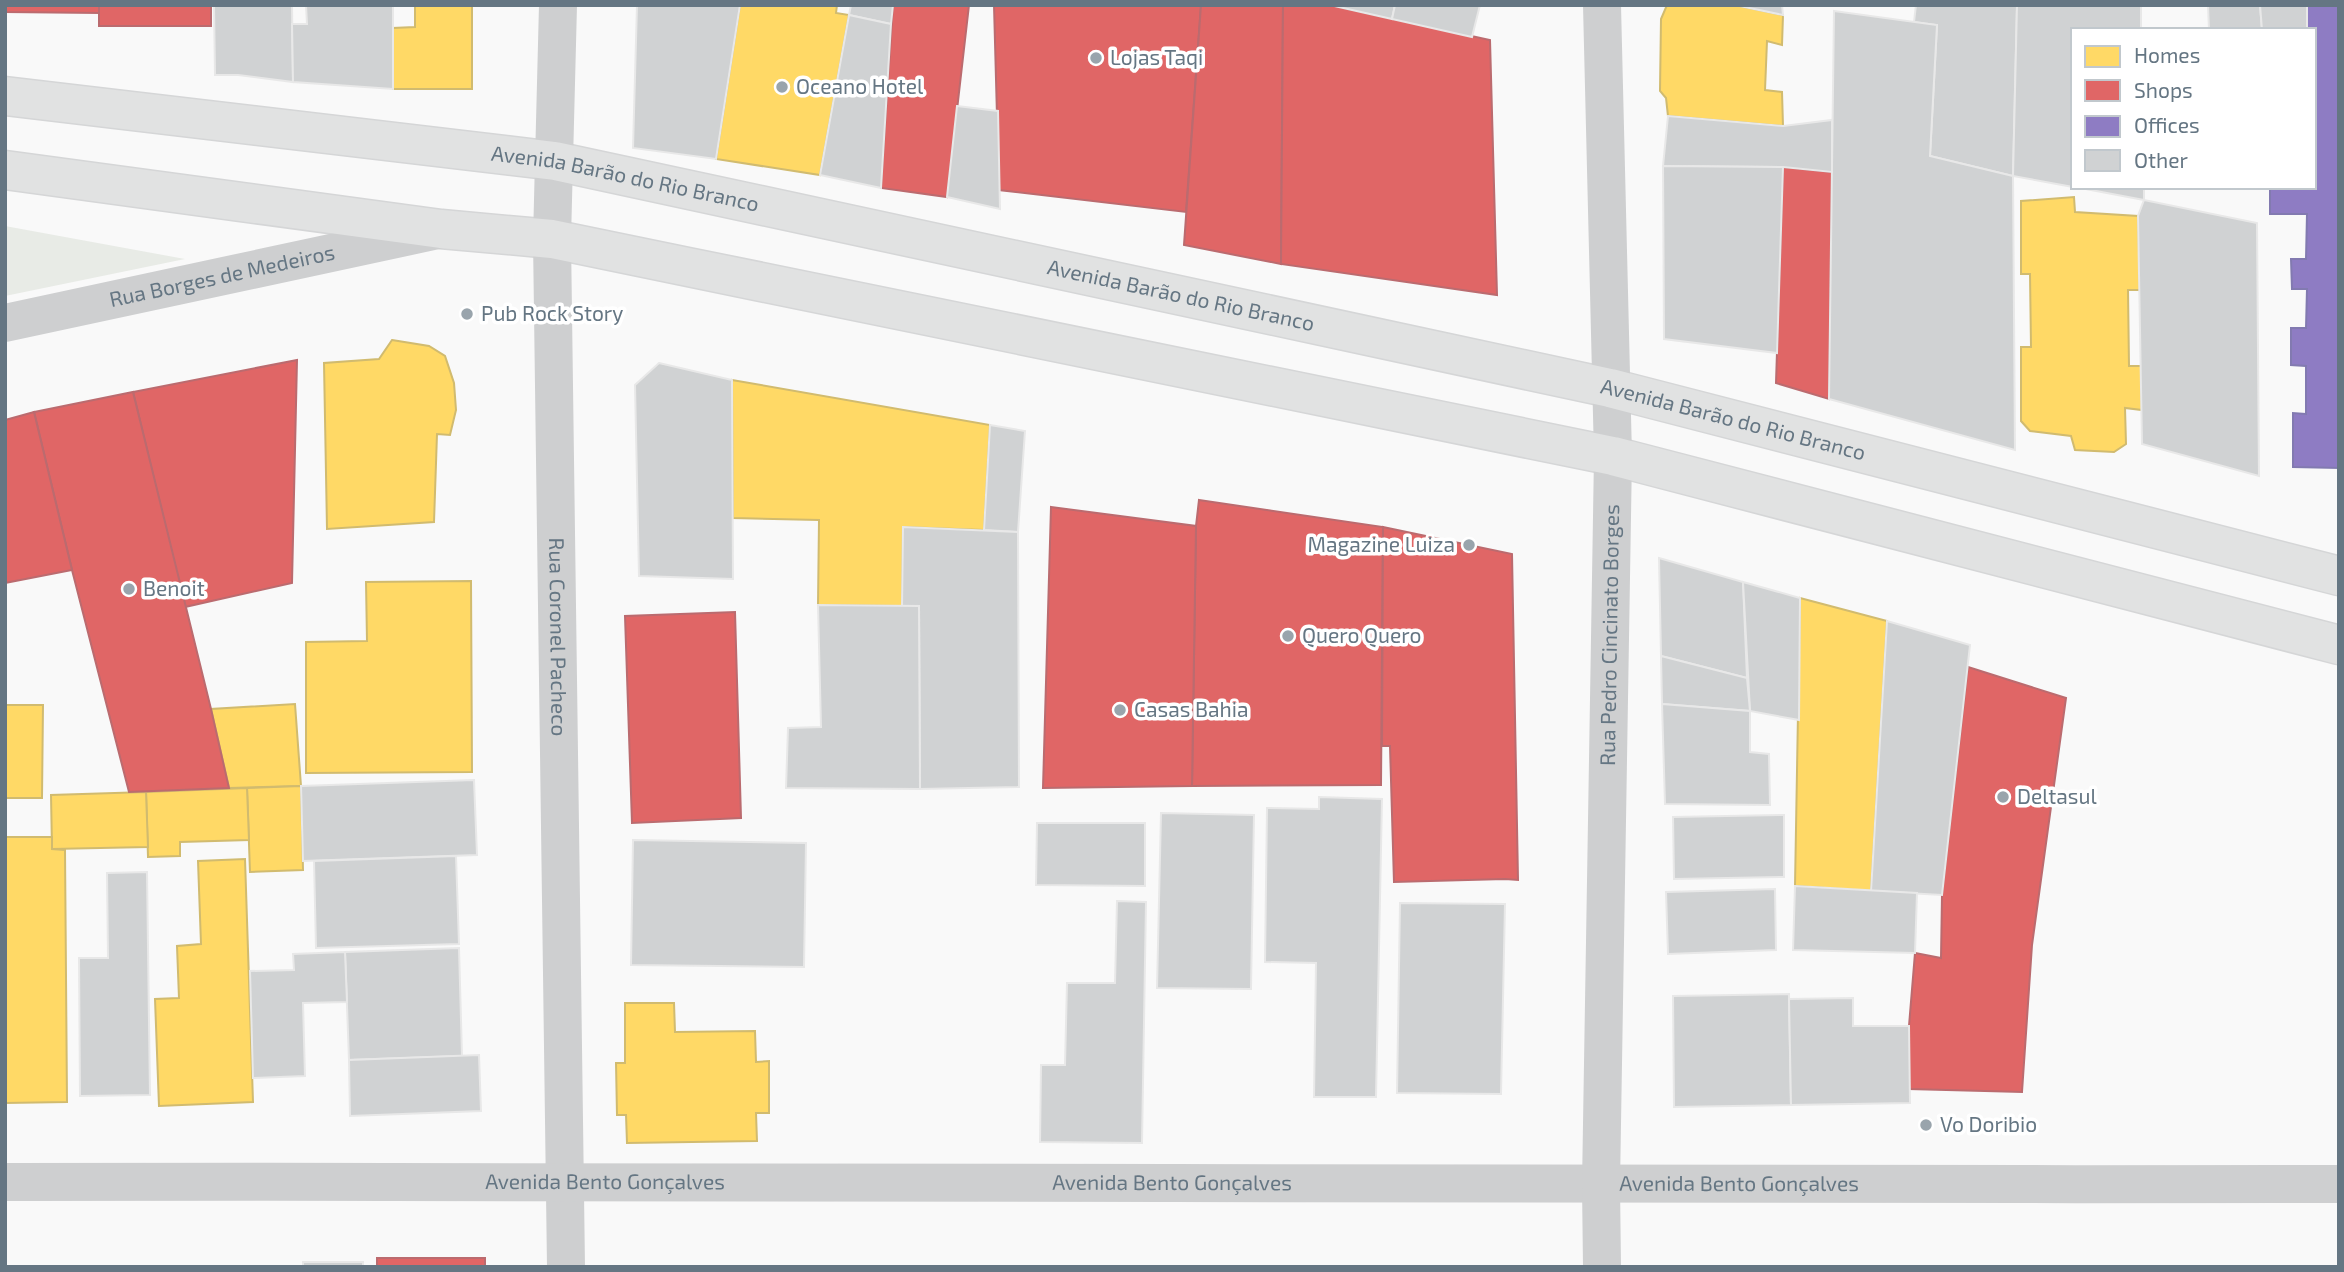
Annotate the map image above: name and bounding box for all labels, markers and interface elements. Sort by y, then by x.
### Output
legend [2071,28,2316,189]
text: Homes [2134,42,2200,67]
place label: Lojas Taqi [1110,44,1203,70]
marker: Lojas Taqi [1088,50,1104,66]
place label: Oceano Hotel [796,73,924,98]
text: Shops [2134,77,2193,102]
marker: Oceano Hotel [774,79,790,95]
text: Offices [2134,112,2200,137]
street label: Avenida Barão do Rio Branco [490,140,762,216]
text: Other [2134,147,2189,172]
street label: Rua Borges de Medeiros [107,239,337,311]
street label: Avenida Barão do Rio Branco [1045,253,1317,335]
place label: Pub Rock Story [481,300,623,325]
marker: Pub Rock Story [459,306,475,322]
street label: Avenida Barão do Rio Branco [1599,372,1868,464]
street label: Rua Pedro Cincinato Borges [1594,504,1623,766]
place label: Magazine Luiza [1308,531,1455,556]
street label: Rua Coronel Pacheco [545,537,573,736]
marker: Magazine Luiza [1461,537,1477,553]
place label: Benoit [143,575,205,600]
marker: Benoit [121,581,137,597]
place label: Quero Quero [1302,622,1421,648]
marker: Quero Quero [1280,628,1296,644]
place label: Casas Bahia [1134,696,1249,721]
marker: Casas Bahia [1112,702,1128,718]
place label: Deltasul [2017,783,2097,808]
marker: Deltasul [1995,789,2011,805]
place label: Vo Doribio [1940,1111,2037,1136]
marker: Vo Doribio [1918,1117,1934,1133]
street label: Avenida Bento Gonçalves [485,1168,725,1195]
street label: Avenida Bento Gonçalves [1052,1169,1292,1196]
street label: Avenida Bento Gonçalves [1619,1170,1859,1197]

